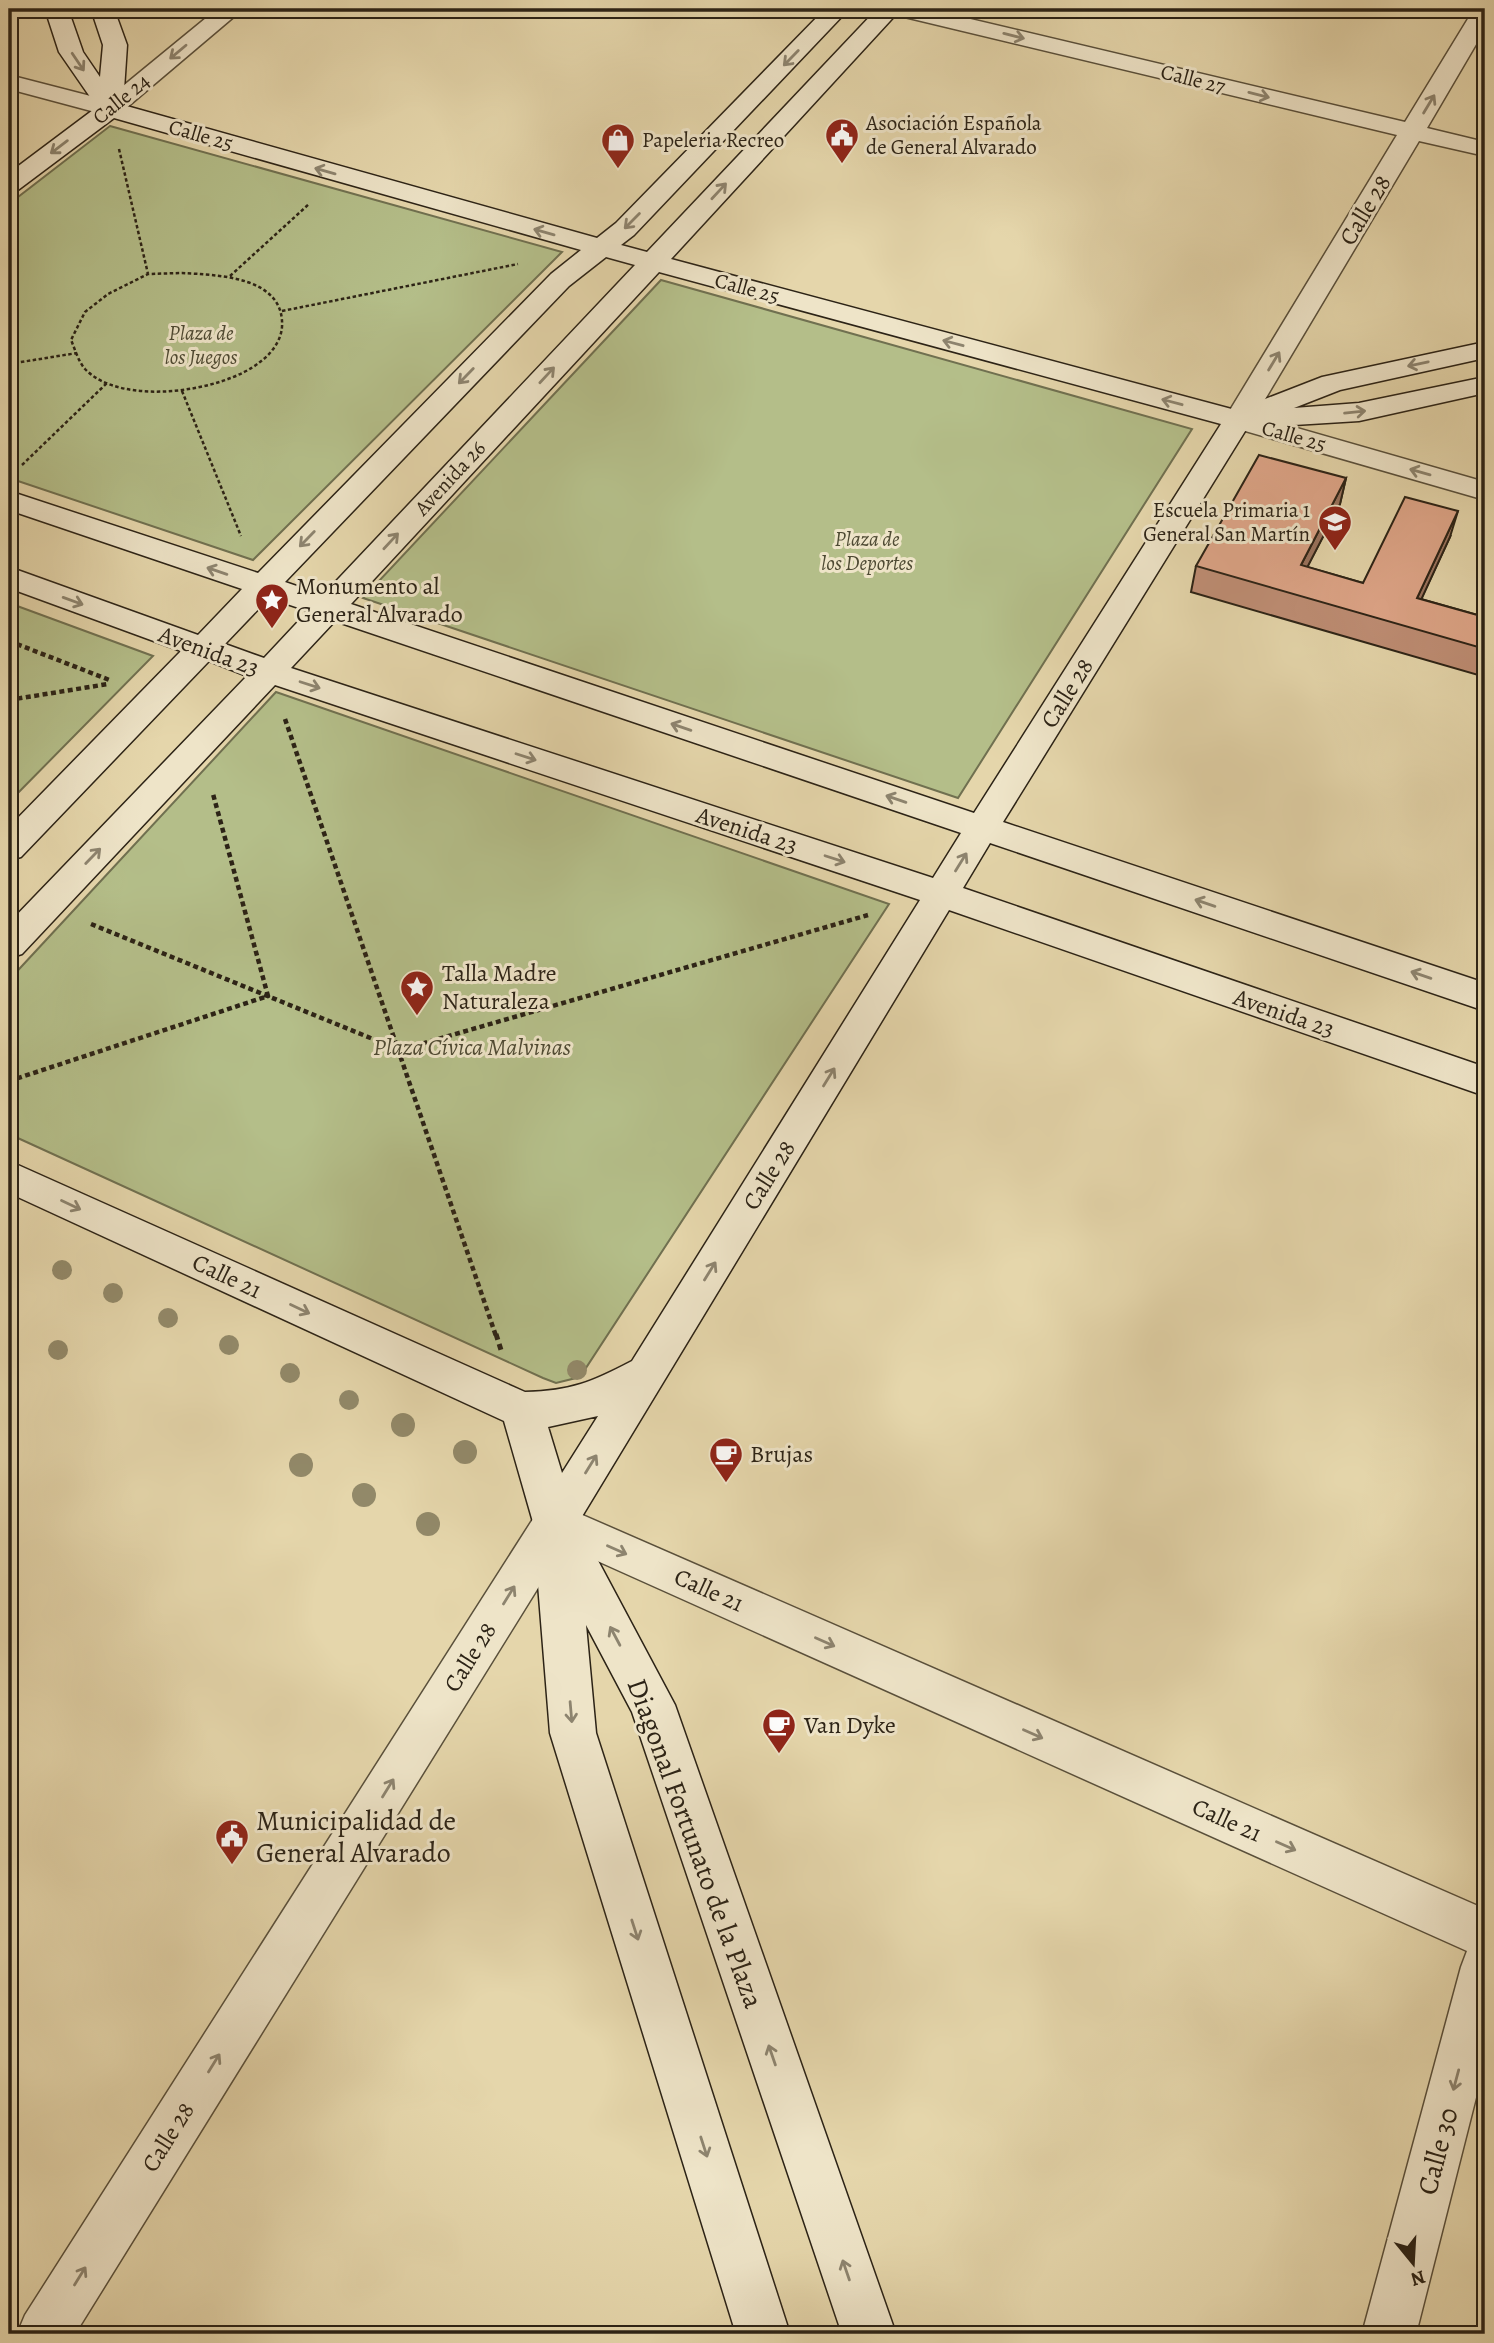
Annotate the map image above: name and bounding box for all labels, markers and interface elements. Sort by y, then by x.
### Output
one-way arrow [1002,30,1025,43]
one-way arrow [170,44,188,60]
one-way arrow [782,49,799,66]
one-way arrow [71,51,85,71]
street label: Calle 27 [1158,57,1228,101]
street label: Calle 24 [86,67,156,131]
one-way arrow [1247,89,1270,102]
one-way arrow [1423,94,1437,114]
place label: Asociación Española de General Alvarado [865,109,1042,161]
street label: Calle 25 [166,112,236,158]
public building icon: Asociación Española de General Alvarado [823,116,861,165]
shop icon: Papeleria Recreo [599,121,637,170]
place label: Papeleria Recreo [642,126,784,154]
one-way arrow [51,140,69,155]
one-way arrow [314,163,336,176]
street label: Calle 28 [1332,169,1398,251]
one-way arrow [711,182,727,200]
one-way arrow [624,213,641,230]
one-way arrow [533,225,556,238]
street label: Calle 25 [712,266,782,310]
park label: Plaza de los Juegos [165,319,237,371]
one-way arrow [942,336,965,349]
one-way arrow [1267,352,1281,372]
one-way arrow [1407,358,1430,372]
one-way arrow [539,366,555,384]
one-way arrow [458,367,475,384]
one-way arrow [1162,395,1184,408]
one-way arrow [1343,405,1366,418]
street label: Calle 25 [1259,413,1329,459]
street label: Avenida 26 [408,434,492,522]
one-way arrow [1409,464,1431,477]
place label: Escuela Primaria 1 General San Martín [1143,496,1310,548]
school or university icon: Escuela Primaria 1 General San Martín [1316,503,1354,552]
park label: Plaza de los Deportes [821,525,913,577]
one-way arrow [299,530,316,547]
one-way arrow [383,533,400,550]
one-way arrow [206,564,228,577]
place label: Monumento al General Alvarado [296,570,463,630]
place icon: Monumento al General Alvarado [253,581,291,630]
one-way arrow [61,596,83,608]
street label: Avenida 23 [153,618,264,684]
street label: Calle 28 [1033,652,1101,734]
one-way arrow [299,680,321,693]
one-way arrow [670,720,692,732]
one-way arrow [515,751,537,764]
one-way arrow [886,792,908,804]
street label: Avenida 23 [691,798,802,861]
one-way arrow [84,848,101,865]
one-way arrow [954,852,968,872]
one-way arrow [824,854,846,866]
one-way arrow [1194,896,1216,908]
place label: Talla Madre Naturaleza [442,957,557,1017]
place icon: Talla Madre Naturaleza [398,968,436,1017]
one-way arrow [1410,968,1432,980]
street label: Avenida 23 [1228,980,1339,1045]
park label: Plaza Cívica Malvinas [373,1031,571,1063]
one-way arrow [823,1067,837,1087]
street label: Calle 28 [735,1134,803,1216]
one-way arrow [60,1198,81,1212]
street label: Calle 21 [187,1246,267,1306]
one-way arrow [704,1261,718,1281]
one-way arrow [289,1303,310,1316]
cafe icon: Brujas [707,1435,745,1484]
place label: Brujas [750,1438,813,1470]
one-way arrow [584,1455,598,1475]
one-way arrow [606,1544,627,1557]
street label: Calle 21 [669,1561,749,1619]
one-way arrow [501,1586,516,1605]
street label: Calle 28 [436,1616,504,1698]
one-way arrow [608,1626,621,1647]
one-way arrow [814,1636,835,1649]
street label: Diagonal Fortunato de la Plaza [618,1673,772,2014]
one-way arrow [565,1700,578,1723]
cafe icon: Van Dyke [760,1706,798,1755]
place label: Van Dyke [803,1709,896,1741]
one-way arrow [1022,1728,1043,1741]
one-way arrow [381,1778,395,1798]
street label: Calle 21 [1187,1791,1267,1849]
place label: Municipalidad de General Alvarado [256,1802,456,1872]
public building icon: Municipalidad de General Alvarado [213,1817,251,1866]
one-way arrow [1275,1840,1296,1853]
one-way arrow [630,1919,643,1941]
one-way arrow [765,2044,777,2066]
one-way arrow [208,2054,222,2074]
one-way arrow [1448,2069,1461,2091]
street label: Calle 28 [134,2096,202,2178]
street label: Calle 30 [1408,2103,1468,2199]
one-way arrow [698,2136,711,2158]
north arrow [1378,2228,1448,2298]
one-way arrow [839,2259,851,2281]
text: N [1407,2264,1429,2293]
one-way arrow [74,2267,88,2287]

